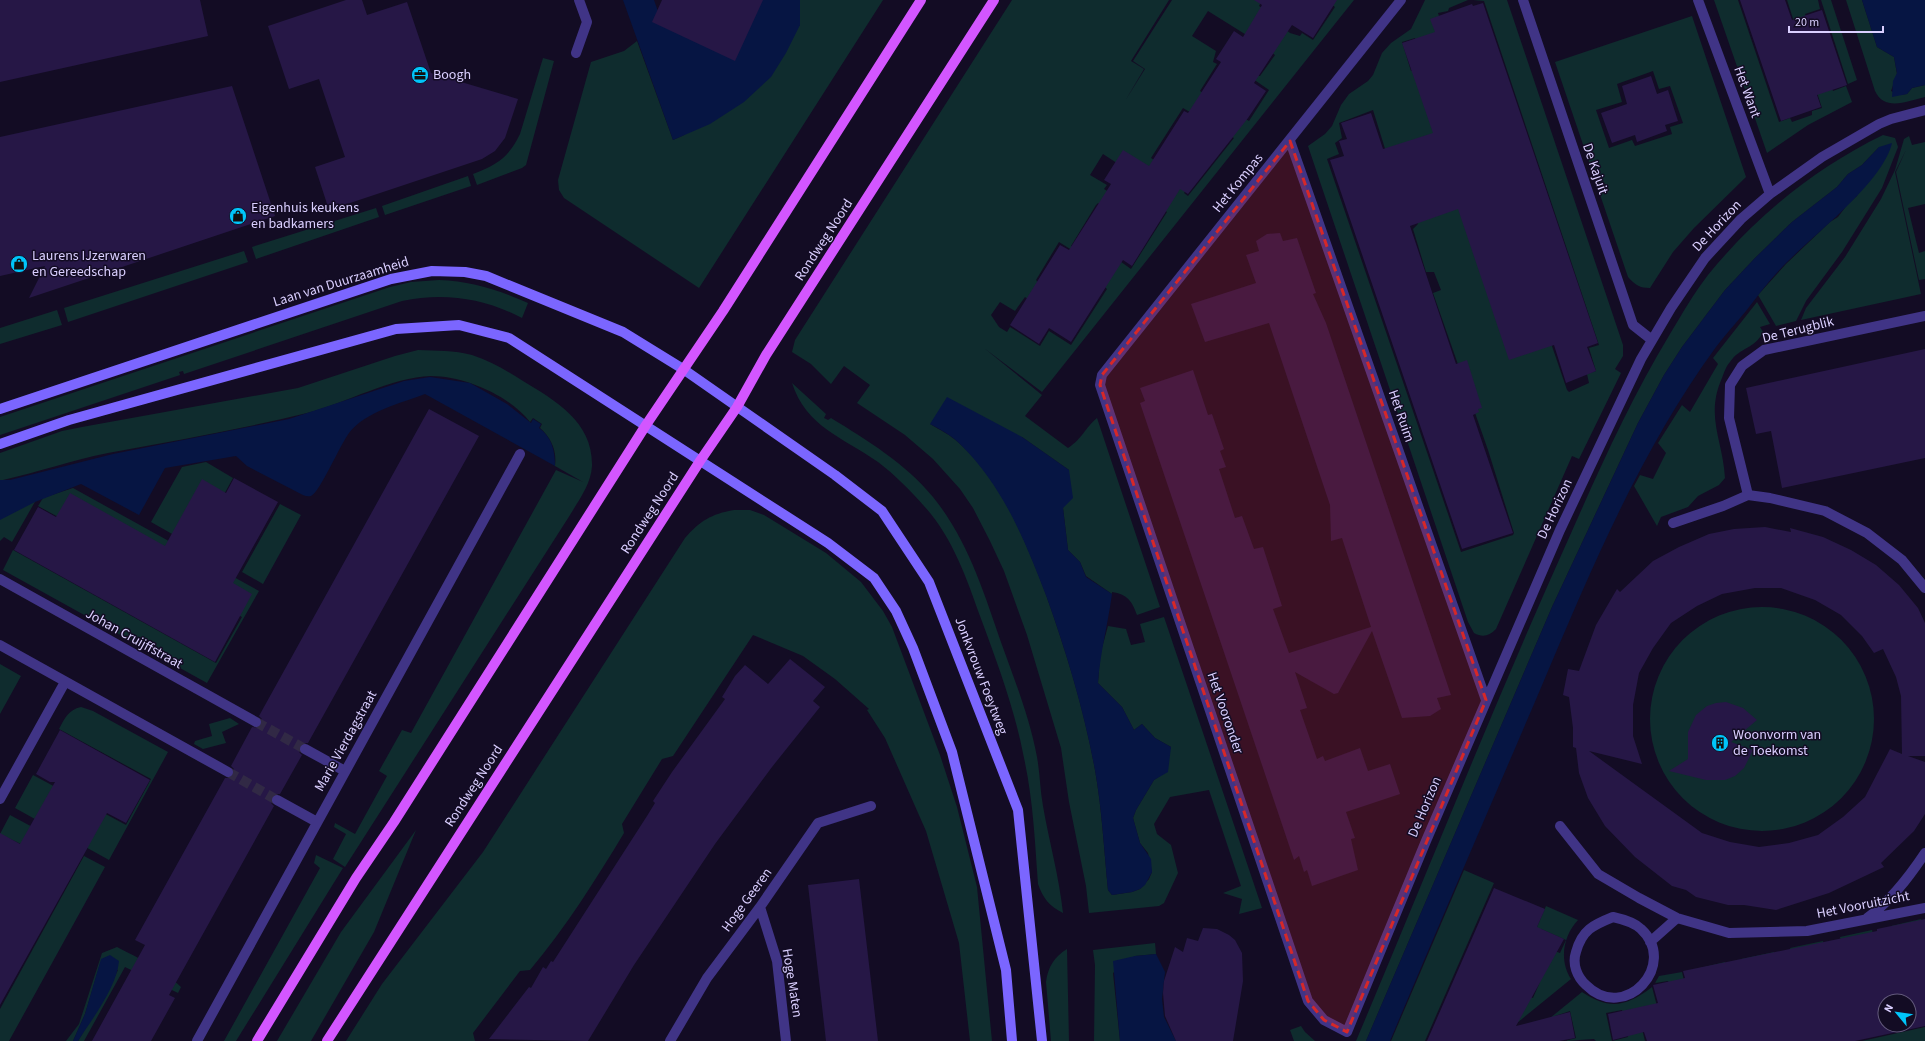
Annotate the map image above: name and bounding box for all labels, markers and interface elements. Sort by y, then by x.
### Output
scale bar [1789,8,1883,34]
text: 20 m [1795,14,1819,31]
street label: Het Want [1728,63,1766,121]
office icon: Boogh [410,65,430,85]
place label: Boogh [433,65,471,85]
street label: De Kajuit [1577,141,1613,197]
street label: Het Kompas [1208,149,1268,217]
street label: Rondweg Noord [790,195,858,285]
street label: De Horizon [1688,196,1746,256]
place label: Eigenhuis keukens en badkamers [251,198,359,234]
shop icon: Eigenhuis keukens en badkamers [228,206,248,226]
place label: Laurens IJzerwaren en Gereedschap [32,246,146,282]
street label: Laan van Duurzaamheid [271,252,411,312]
shop icon: Laurens IJzerwaren en Gereedschap [9,254,29,274]
street label: De Terugblik [1760,311,1836,349]
street label: Het Ruim [1383,387,1419,445]
street label: Rondweg Noord [616,468,684,558]
street label: De Horizon [1532,476,1578,542]
street label: Johan Cruijffstraat [82,604,186,674]
street label: Jonkvrouw Foeytweg [949,614,1013,738]
street label: Het Vooronder [1202,669,1248,757]
street label: Marie Vierdagstraat [310,687,382,795]
place label: Woonvorm van de Toekomst [1733,725,1821,761]
building icon: Woonvorm van de Toekomst [1710,733,1730,753]
street label: Rondweg Noord [440,741,508,831]
street label: De Horizon [1403,773,1447,841]
street label: Hoge Geeren [717,864,777,936]
street label: Het Vooruitzicht [1815,886,1912,924]
street label: Hoge Maten [777,947,807,1019]
north arrow [1877,993,1917,1033]
text: N [1880,1002,1897,1015]

